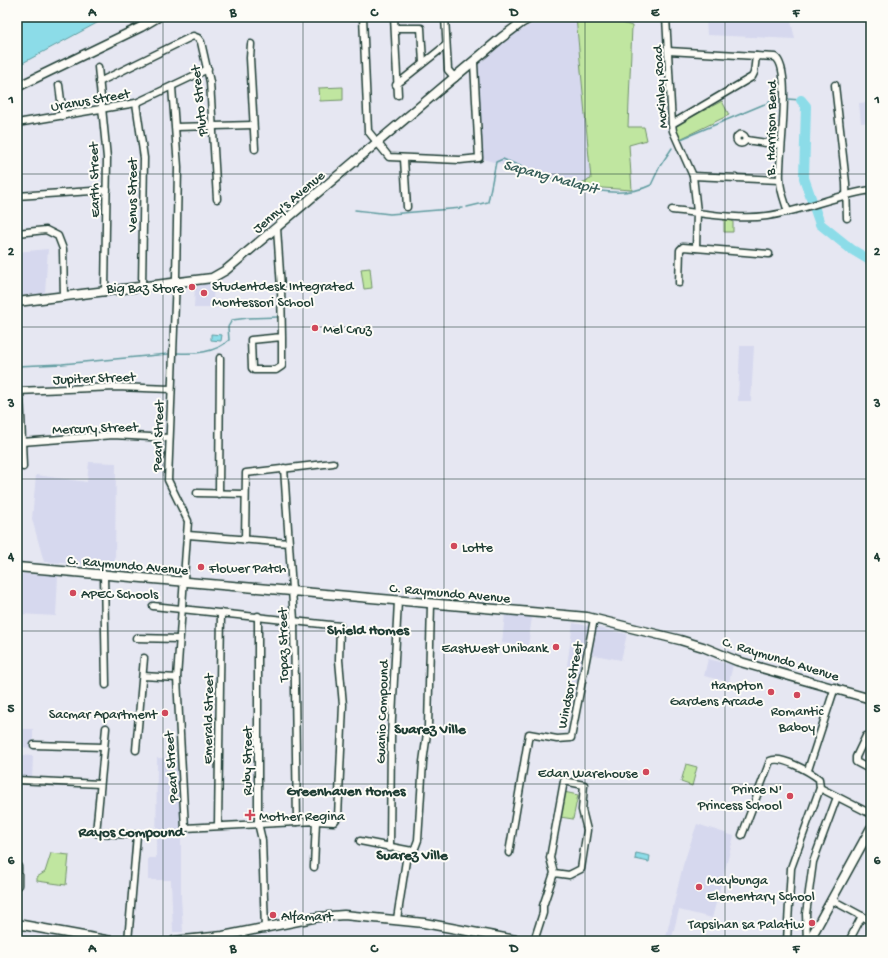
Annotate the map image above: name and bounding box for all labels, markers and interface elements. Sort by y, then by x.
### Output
text: A [87,6,97,21]
text: B [229,6,238,21]
text: C [369,6,379,21]
text: D [509,6,519,21]
text: E [651,6,660,21]
text: F [792,6,801,21]
street label: McKinley Road [650,43,673,129]
street label: Pluto Street [188,63,213,138]
street label: B. Harrison Bend [763,79,782,177]
street label: Uranus Street [50,86,132,117]
text: 1 [7,93,14,108]
text: 1 [873,93,880,108]
street label: Earth Street [86,141,105,218]
street label: Venus Street [125,157,142,233]
water label: Sapang Malapit [501,157,603,200]
street label: Jenny's Avenue [250,167,330,238]
text: 2 [8,245,15,260]
text: 2 [874,245,881,260]
place label: Studentdesk Integrated Montessori School [212,279,355,312]
place label: Big Baz Store [105,281,185,298]
marker: Big Baz Store [187,282,197,292]
marker: Studentdesk Integrated Montessori School [199,288,209,298]
place label: Mel Cruz [323,322,372,339]
marker: Mel Cruz [310,323,320,333]
street label: Jupiter Street [53,370,137,389]
text: 3 [7,397,15,412]
text: 3 [873,397,881,412]
street label: Pearl Street [150,399,169,473]
street label: Mercury Street [52,419,139,439]
place label: Lotte [462,540,494,557]
marker: Lotte [449,541,459,551]
text: 4 [7,550,15,565]
text: 4 [873,550,881,565]
street label: C. Raymundo Avenue [67,553,190,580]
place label: Flower Patch [208,561,287,578]
marker: Flower Patch [196,562,206,572]
street label: C. Raymundo Avenue [389,581,512,608]
place label: APEC Schools [81,587,159,604]
marker: APEC Schools [68,588,78,598]
street label: Topaz Street [275,606,294,683]
district label: Shield Homes [327,622,410,640]
street label: C. Raymundo Avenue [720,635,842,686]
street label: Windsor Street [555,639,588,730]
place label: EastWest Unibank [442,641,550,658]
marker: EastWest Unibank [551,642,561,652]
street label: Guanio Compound [373,658,394,764]
street label: Emerald Street [200,672,219,764]
place label: Hampton Gardens Arcade [670,678,764,711]
marker: Hampton Gardens Arcade [766,687,776,697]
marker: Romantic Baboy [792,690,802,700]
text: 5 [8,702,15,717]
text: 5 [874,702,881,717]
place label: Romantic Baboy [771,704,824,737]
place label: Sacmar Apartment [49,707,158,724]
marker: Sacmar Apartment [160,708,170,718]
district label: Suarez Ville [394,721,467,739]
street label: Ruby Street [240,725,257,795]
street label: Pearl Street [161,729,184,804]
place label: Edan Warehouse [538,766,639,783]
marker: Edan Warehouse [641,767,651,777]
place label: Prince N' Princess School [697,782,782,815]
district label: Greenhaven Homes [286,783,407,801]
marker: Prince N' Princess School [785,791,795,801]
marker: Mother Regina [244,809,256,821]
place label: Mother Regina [259,809,346,826]
district label: Rayos Compound [77,824,186,842]
district label: Suarez Ville [376,847,449,865]
text: 6 [8,854,15,869]
text: 6 [874,854,881,869]
place label: Maybunga Elementary School [707,873,815,906]
marker: Maybunga Elementary School [694,882,704,892]
place label: Alfamart [281,909,334,926]
marker: Alfamart [268,910,278,920]
place label: Tapsihan sa Palatiw [687,917,804,934]
marker: Tapsihan sa Palatiw [807,918,817,928]
text: A [87,942,97,957]
text: B [229,942,238,957]
text: C [369,942,379,957]
text: D [509,942,519,957]
text: E [651,942,660,957]
text: F [792,942,801,957]

